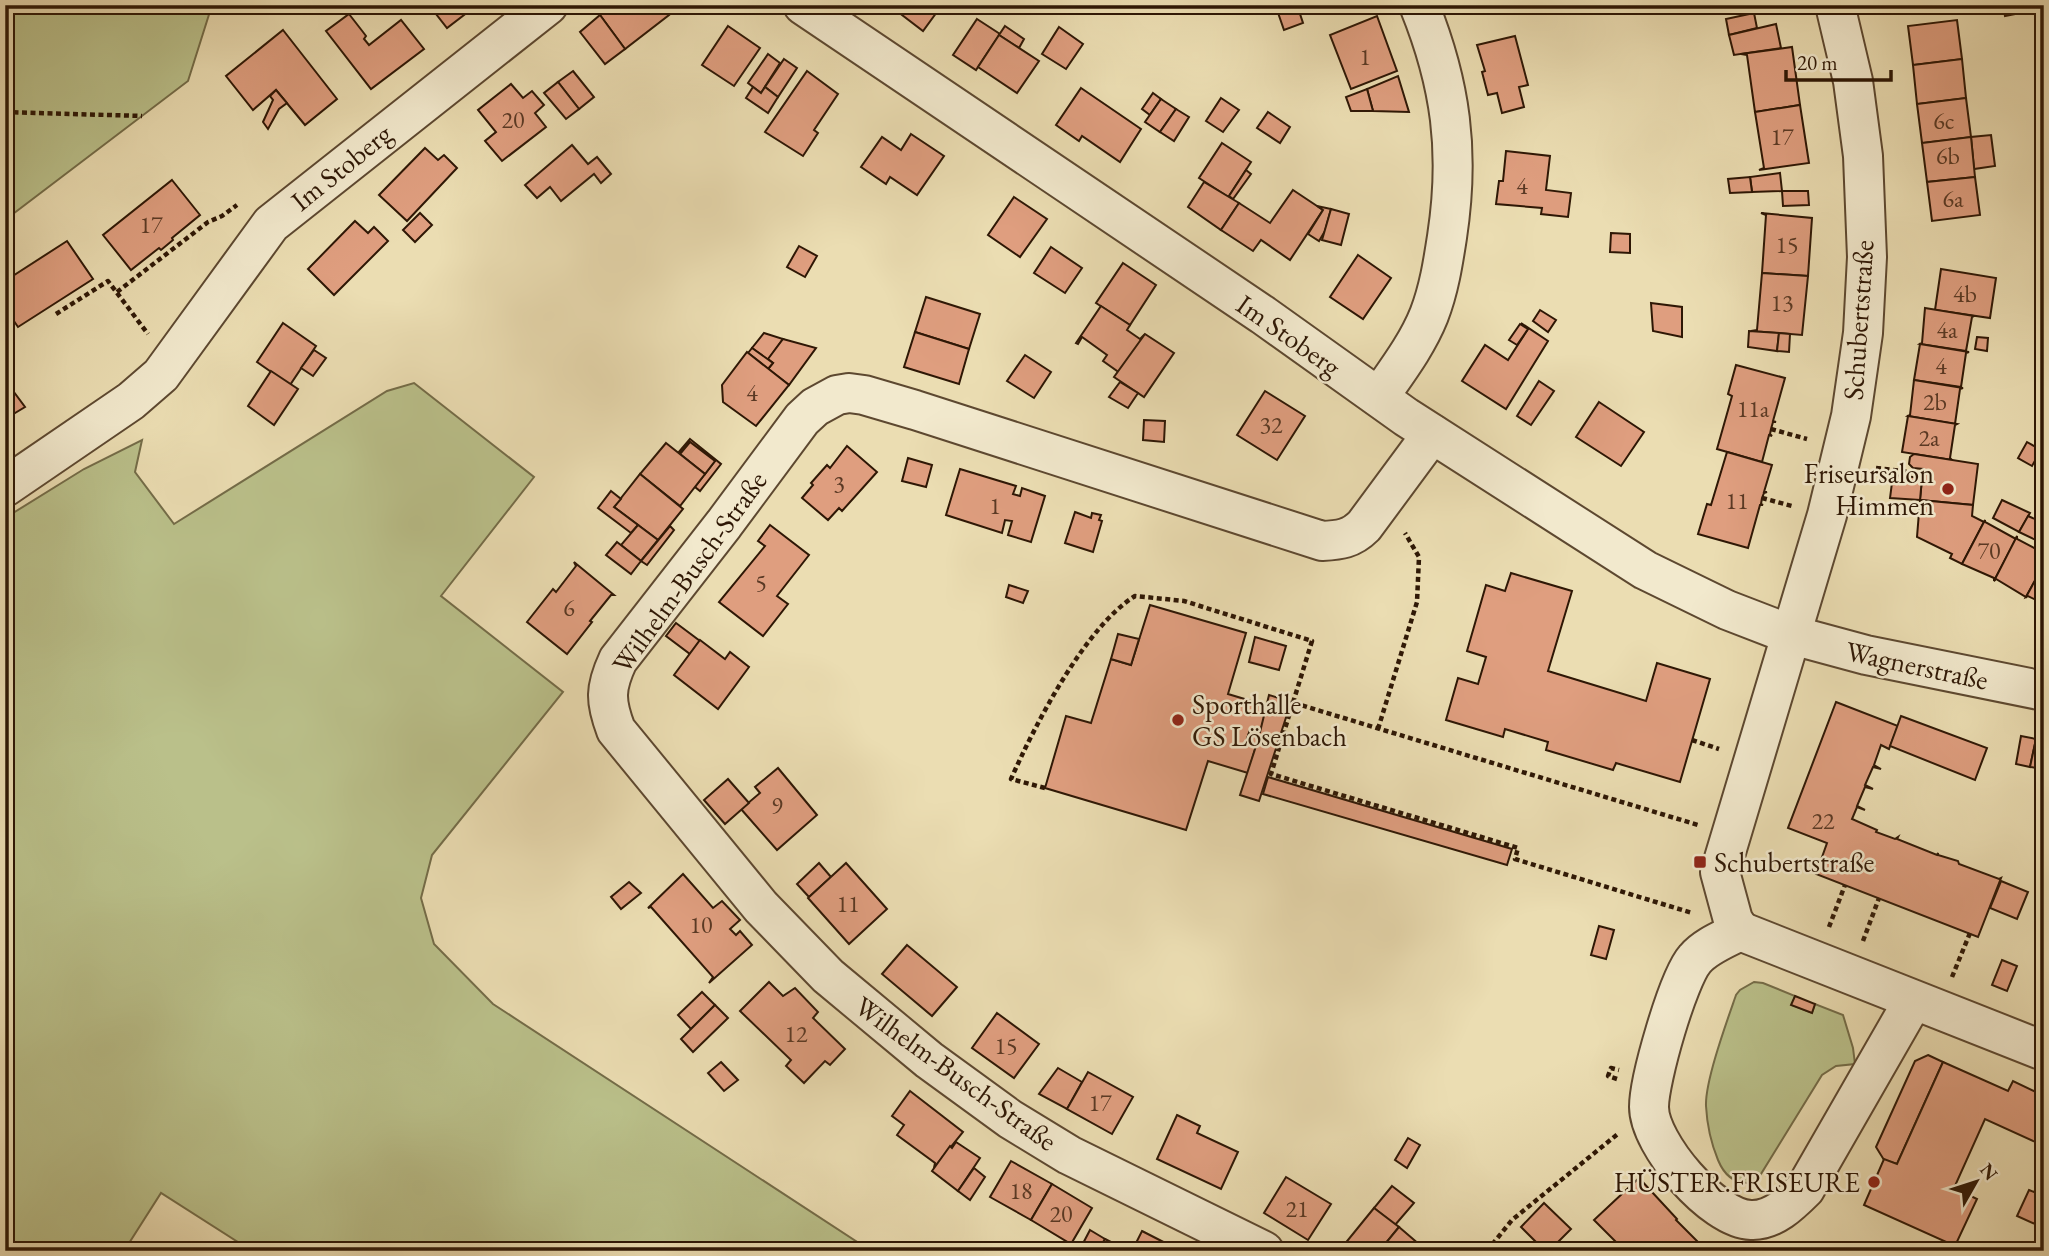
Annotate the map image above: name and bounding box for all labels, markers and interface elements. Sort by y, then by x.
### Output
scale bar [1786,38,1892,82]
house number: 1 [1359,41,1371,72]
text: 20 m [1797,49,1838,76]
house number: 20 [501,104,525,135]
house number: 6c [1933,105,1955,136]
street label: Im Stoberg [283,115,399,219]
house number: 17 [1770,121,1794,152]
house number: 6b [1936,140,1960,171]
house number: 4 [1516,170,1528,201]
house number: 6a [1942,183,1964,214]
house number: 17 [139,209,163,240]
house number: 15 [1775,229,1799,260]
street label: Schubertstraße [1834,239,1882,401]
house number: 4b [1953,278,1977,309]
street label: Im Stoberg [1230,286,1349,384]
house number: 13 [1770,287,1794,318]
house number: 4a [1936,314,1958,345]
house number: 4 [1935,350,1947,381]
house number: 4 [746,377,758,408]
house number: 2b [1923,386,1947,417]
house number: 11a [1737,393,1770,424]
house number: 32 [1259,409,1283,440]
house number: 2a [1918,422,1940,453]
place label: Friseursalon Himmen [1804,455,1934,523]
street label: Wilhelm-Busch-Straße [604,464,775,680]
house number: 3 [833,468,845,499]
marker: Friseursalon Himmen [1940,481,1956,497]
house number: 11 [1725,485,1749,516]
house number: 1 [989,490,1001,521]
house number: 70 [1977,535,2001,566]
house number: 5 [755,567,767,598]
house number: 6 [563,592,575,623]
street label: Wagnerstraße [1843,632,1992,698]
place label: Sporthalle GS Lösenbach [1192,686,1347,754]
marker: Sporthalle GS Lösenbach [1170,712,1186,728]
house number: 9 [771,790,783,821]
house number: 22 [1811,805,1835,836]
place label: Schubertstraße [1714,844,1875,880]
marker: Schubertstraße [1692,854,1708,870]
house number: 11 [836,888,860,919]
house number: 10 [689,909,713,940]
street label: Wilhelm-Busch-Straße [848,988,1064,1159]
house number: 12 [784,1018,808,1049]
house number: 15 [994,1030,1018,1061]
house number: 17 [1088,1087,1112,1118]
north arrow [1940,1148,2010,1218]
text: N [1974,1158,2004,1186]
place label: HÜSTER.FRISEURE [1614,1164,1860,1200]
marker: HÜSTER.FRISEURE [1866,1174,1882,1190]
house number: 18 [1009,1175,1033,1206]
house number: 21 [1285,1193,1309,1224]
house number: 20 [1049,1198,1073,1229]

